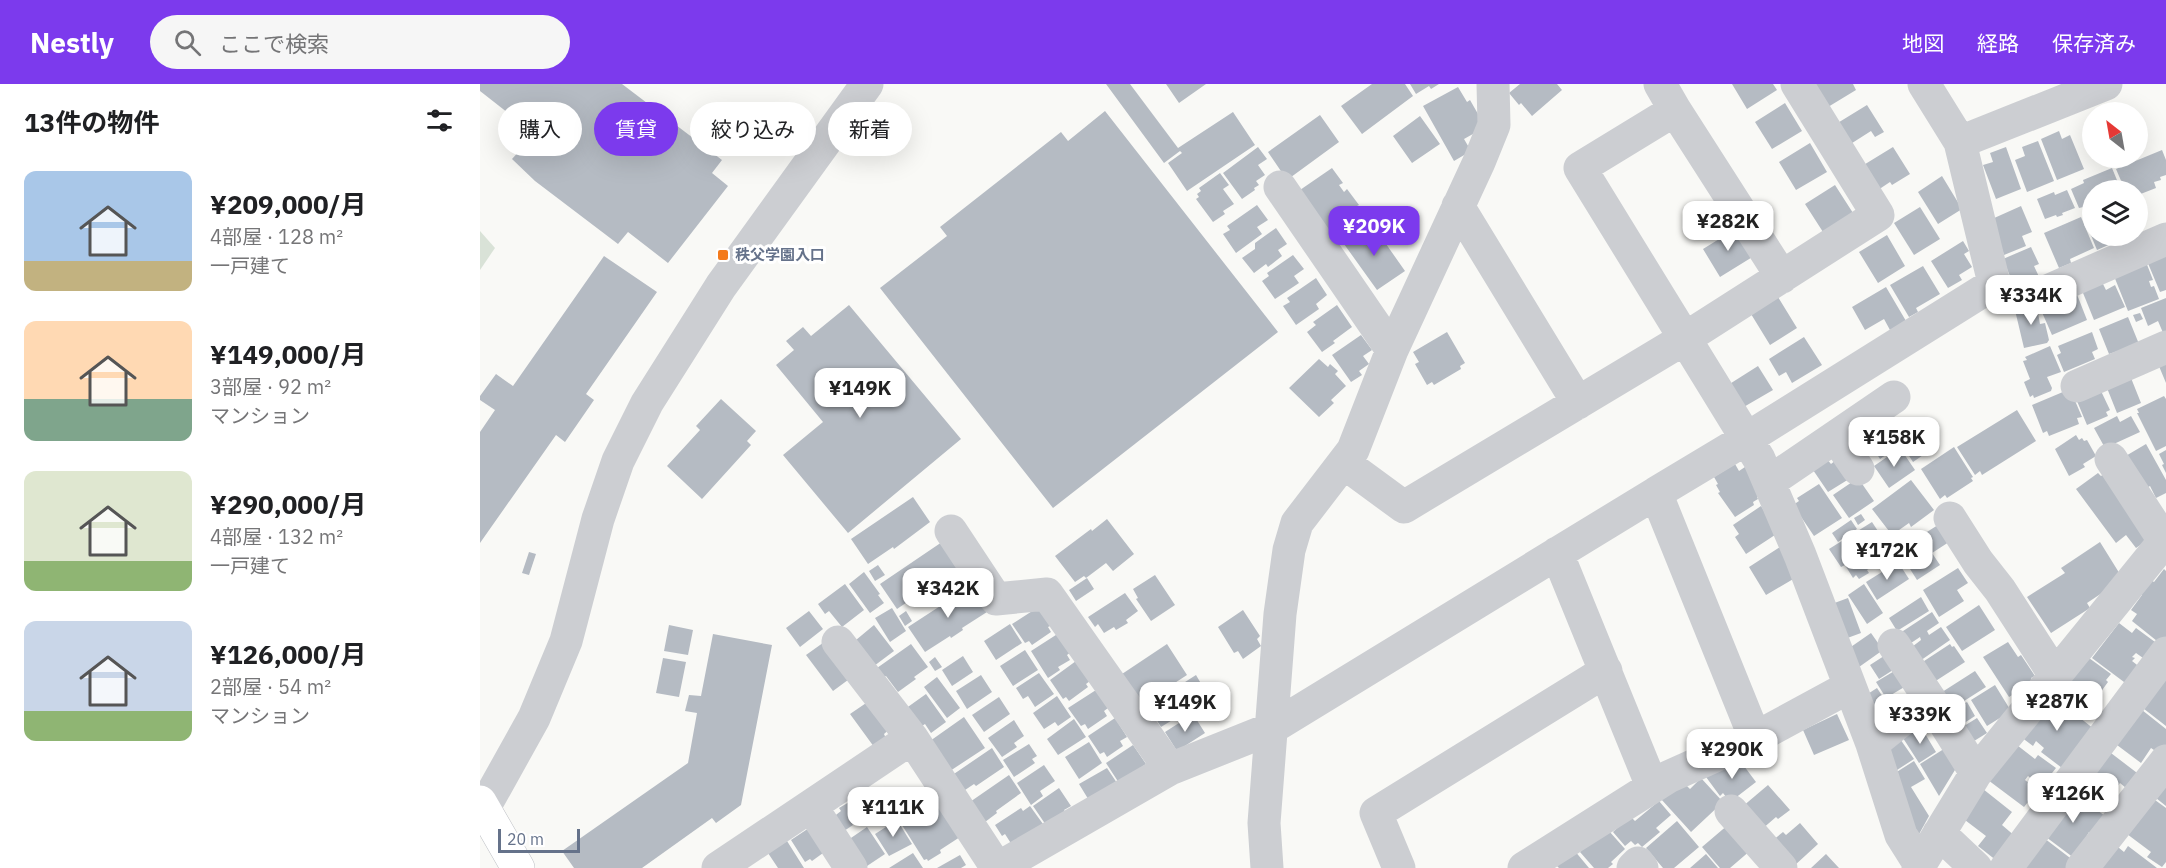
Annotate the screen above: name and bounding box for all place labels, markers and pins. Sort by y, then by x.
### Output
pin: ¥282K [1686,201,1770,252]
pin: ¥209K [1332,206,1416,257]
place label: 秩父学園入口 [735,245,825,264]
marker: 秩父学園入口 [716,248,730,262]
pin: ¥334K [1989,275,2073,326]
pin: ¥149K [818,368,902,419]
pin: ¥158K [1852,417,1936,468]
pin: ¥172K [1845,530,1929,581]
pin: ¥342K [906,568,990,619]
pin: ¥287K [2015,681,2099,732]
pin: ¥149K [1143,682,1227,733]
pin: ¥339K [1878,694,1962,745]
pin: ¥290K [1690,729,1774,780]
pin: ¥126K [2031,773,2115,824]
pin: ¥111K [851,787,935,838]

